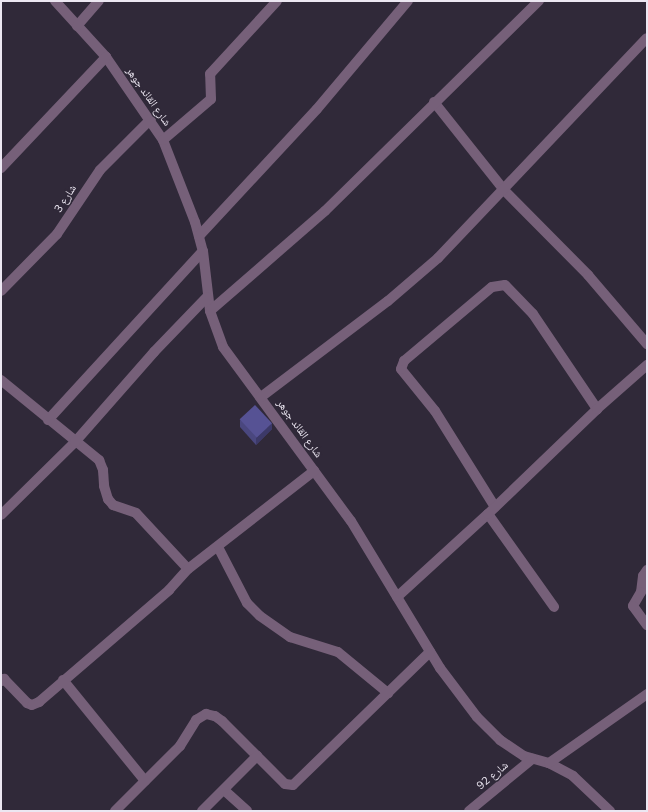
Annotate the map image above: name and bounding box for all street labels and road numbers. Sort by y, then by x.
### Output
street label: شارع القائد جوهر [123,65,173,129]
street label: شارع 3 [52,183,80,215]
street label: شارع القائد جوهر [273,397,325,461]
street label: شارع 92 [475,759,511,793]

